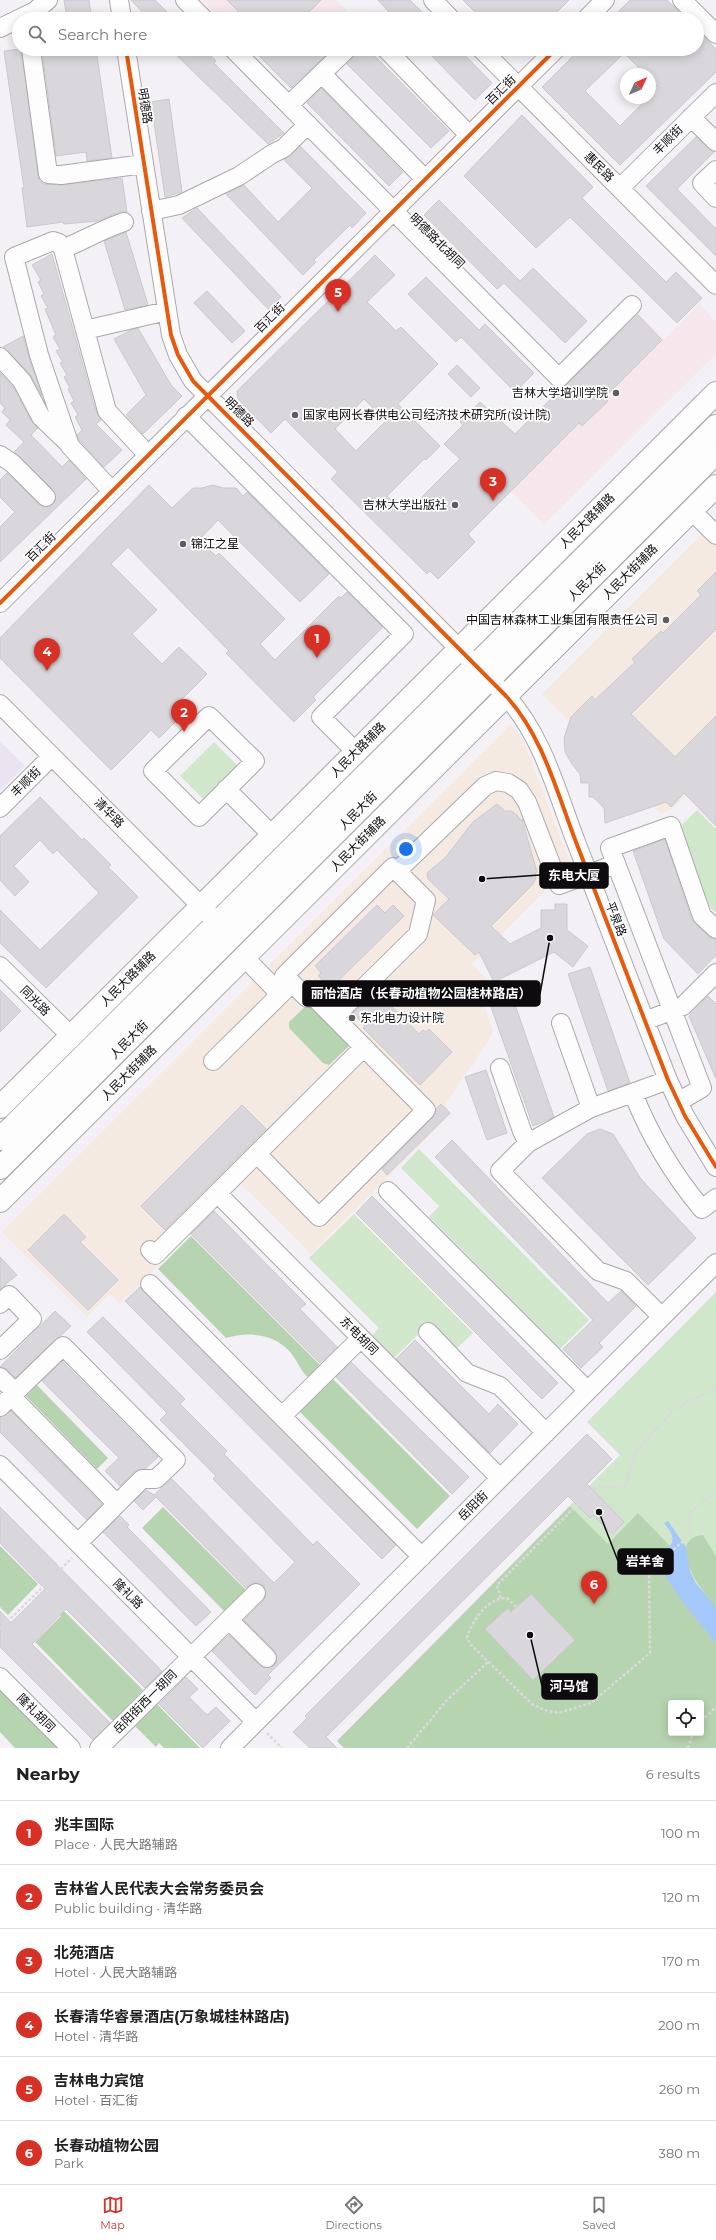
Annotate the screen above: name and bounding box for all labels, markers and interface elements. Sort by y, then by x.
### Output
search box [12,12,704,56]
icon: search [26,23,48,45]
text: Search here [58,25,147,44]
north arrow [620,68,656,104]
street label: 百汇街 [483,72,519,108]
street label: 明德路 [135,87,156,125]
street label: 丰顺街 [650,122,686,158]
street label: 惠民路 [581,149,617,185]
street label: 明德路北胡同 [407,210,468,271]
pin: 5 [325,279,351,312]
street label: 百汇街 [252,300,288,336]
place label: 吉林大学培训学院 [512,385,608,400]
marker: 吉林大学培训学院 [611,388,621,398]
street label: 明德路 [221,394,257,430]
place label: 国家电网长春供电公司经济技术研究所(设计院) [303,407,551,422]
marker: 国家电网长春供电公司经济技术研究所(设计院) [290,410,300,420]
pin: 3 [480,468,506,501]
street label: 人民大路辅路 [556,490,617,551]
place label: 吉林大学出版社 [363,497,447,512]
marker: 吉林大学出版社 [450,500,460,510]
street label: 百汇街 [23,529,59,565]
place label: 锦江之星 [191,536,239,551]
marker: 锦江之星 [178,539,188,549]
street label: 人民大街辅路 [599,541,660,602]
street label: 人民大街 [564,559,609,604]
place label: 中国吉林森林工业集团有限责任公司 [466,612,658,627]
marker: 中国吉林森林工业集团有限责任公司 [661,615,671,625]
pin: 1 [304,625,330,658]
pin: 4 [34,638,60,671]
pin: 2 [171,699,197,732]
street label: 人民大路辅路 [327,719,388,780]
street label: 丰顺街 [8,764,44,800]
street label: 人民大街 [335,788,380,833]
street label: 清华路 [91,795,127,831]
street label: 人民大街辅路 [327,813,388,874]
your location [396,839,416,859]
callout: 东电大厦 [540,863,608,888]
text: 东电大厦 [548,867,600,883]
street label: 平泉路 [603,899,630,938]
street label: 人民大路辅路 [97,948,158,1009]
callout: 丽怡酒店（长春动植物公园桂林路店） [303,981,540,1006]
street label: 同光路 [17,983,53,1019]
text: 丽怡酒店（长春动植物公园桂林路店） [310,985,532,1001]
place label: 东北电力设计院 [360,1010,444,1025]
marker: 东北电力设计院 [347,1013,357,1023]
street label: 人民大街 [106,1017,151,1062]
street label: 人民大街辅路 [98,1042,159,1103]
street label: 东电胡同 [337,1313,382,1358]
street label: 岳阳街 [455,1488,491,1524]
callout: 岩羊舍 [618,1549,673,1574]
text: 岩羊舍 [625,1553,665,1569]
pin: 6 [581,1571,607,1604]
street label: 隆礼路 [110,1576,146,1612]
street label: 岳阳街西一胡同 [110,1667,180,1737]
callout: 河马馆 [542,1674,597,1699]
text: 河马馆 [549,1678,589,1694]
street label: 隆礼胡同 [14,1690,59,1735]
map controls [668,1700,704,1736]
button: locate [668,1700,704,1736]
text: Nearby [16,1764,80,1784]
text: 6 results [646,1766,700,1782]
text: 兆丰国际 [54,1815,114,1834]
text: 1 [26,1825,32,1841]
text: 100 m [661,1825,700,1841]
text: Place · 人民大路辅路 [54,1836,178,1852]
text: 吉林省人民代表大会常务委员会 [54,1879,264,1898]
text: 2 [25,1889,33,1905]
text: 120 m [662,1889,700,1905]
text: Public building · 清华路 [54,1900,202,1916]
text: 北苑酒店 [54,1943,114,1962]
text: 3 [25,1953,33,1969]
text: 170 m [662,1953,700,1969]
text: Hotel · 人民大路辅路 [54,1964,177,1980]
text: 长春清华睿景酒店(万象城桂林路店) [54,2007,290,2026]
text: 4 [25,2017,33,2033]
text: 200 m [658,2017,700,2033]
text: Hotel · 清华路 [54,2028,138,2044]
text: 吉林电力宾馆 [54,2071,144,2090]
text: 5 [25,2081,33,2097]
text: 260 m [659,2081,700,2097]
text: Hotel · 百汇街 [54,2092,138,2108]
text: 长春动植物公园 [54,2136,159,2155]
text: 6 [25,2145,33,2161]
text: 380 m [659,2145,700,2161]
text: Park [54,2155,84,2171]
tab: Map [100,2194,125,2232]
tab: Directions [326,2194,382,2232]
tab: Saved [583,2194,616,2232]

